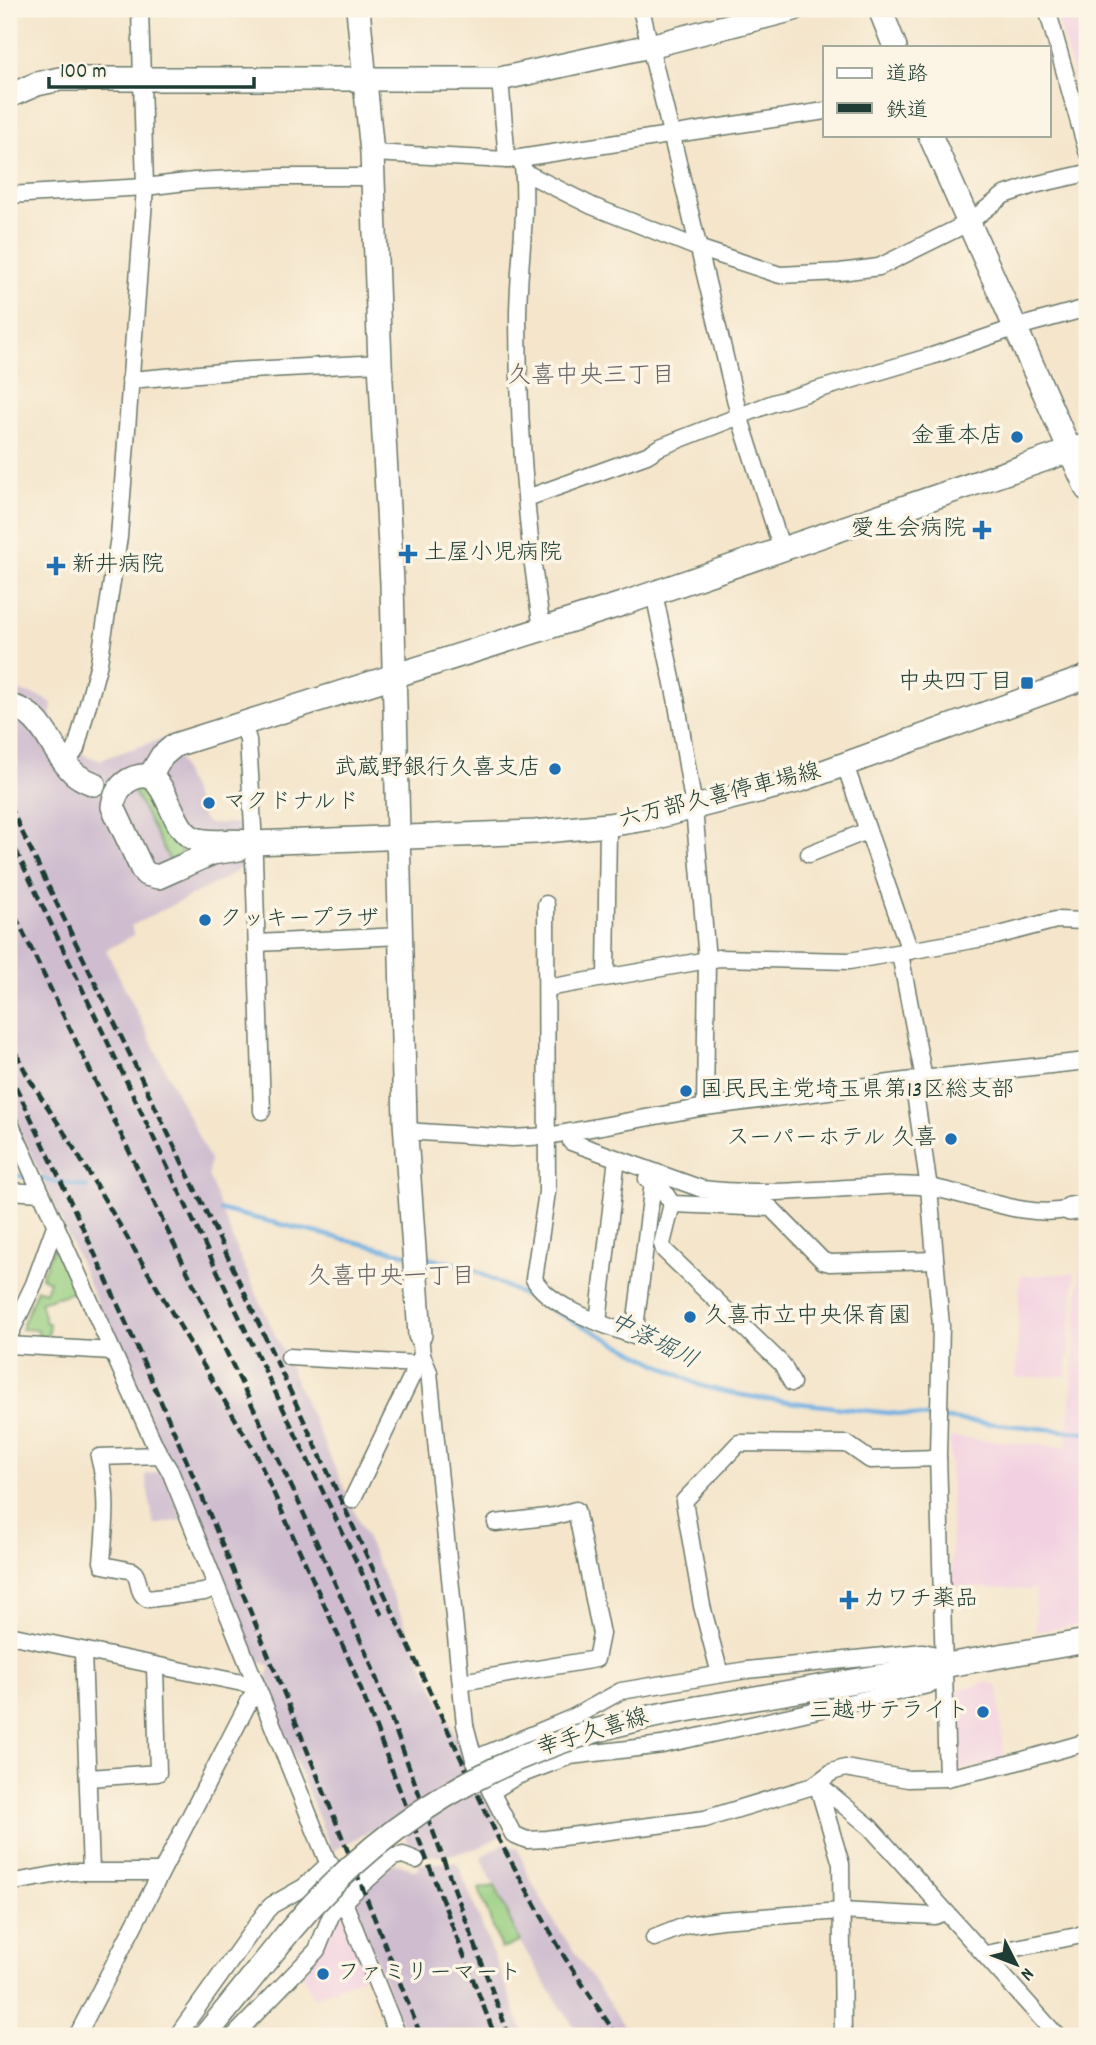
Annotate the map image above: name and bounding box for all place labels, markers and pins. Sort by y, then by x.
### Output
place label: 金重本店 [911,421,1003,454]
marker: 金重本店 [1009,429,1025,445]
place label: 愛生会病院 [851,514,966,547]
marker: 愛生会病院 [972,520,992,540]
place label: 土屋小児病院 [424,538,562,571]
marker: 土屋小児病院 [398,544,418,564]
place label: 新井病院 [72,550,164,583]
marker: 新井病院 [46,556,66,576]
place label: 中央四丁目 [898,667,1013,700]
marker: 中央四丁目 [1019,675,1035,691]
place label: 武蔵野銀行久喜支店 [334,753,541,786]
marker: 武蔵野銀行久喜支店 [547,761,563,777]
place label: マクドナルド [223,787,359,820]
marker: マクドナルド [201,795,217,811]
place label: クッキープラザ [219,904,379,937]
marker: クッキープラザ [197,912,213,928]
place label: 国民民主党埼玉県第13区総支部 [700,1075,1014,1108]
marker: 国民民主党埼玉県第13区総支部 [678,1083,694,1099]
place label: スーパーホテル 久喜 [727,1123,937,1156]
marker: スーパーホテル 久喜 [943,1131,959,1147]
place label: 久喜市立中央保育園 [704,1301,911,1334]
marker: 久喜市立中央保育園 [682,1309,698,1325]
place label: カワチ薬品 [863,1584,978,1617]
marker: カワチ薬品 [841,1592,857,1608]
place label: 三越サテライト [809,1696,969,1729]
marker: 三越サテライト [975,1704,991,1720]
place label: ファミリーマート [337,1958,521,1991]
marker: ファミリーマート [315,1966,331,1982]

